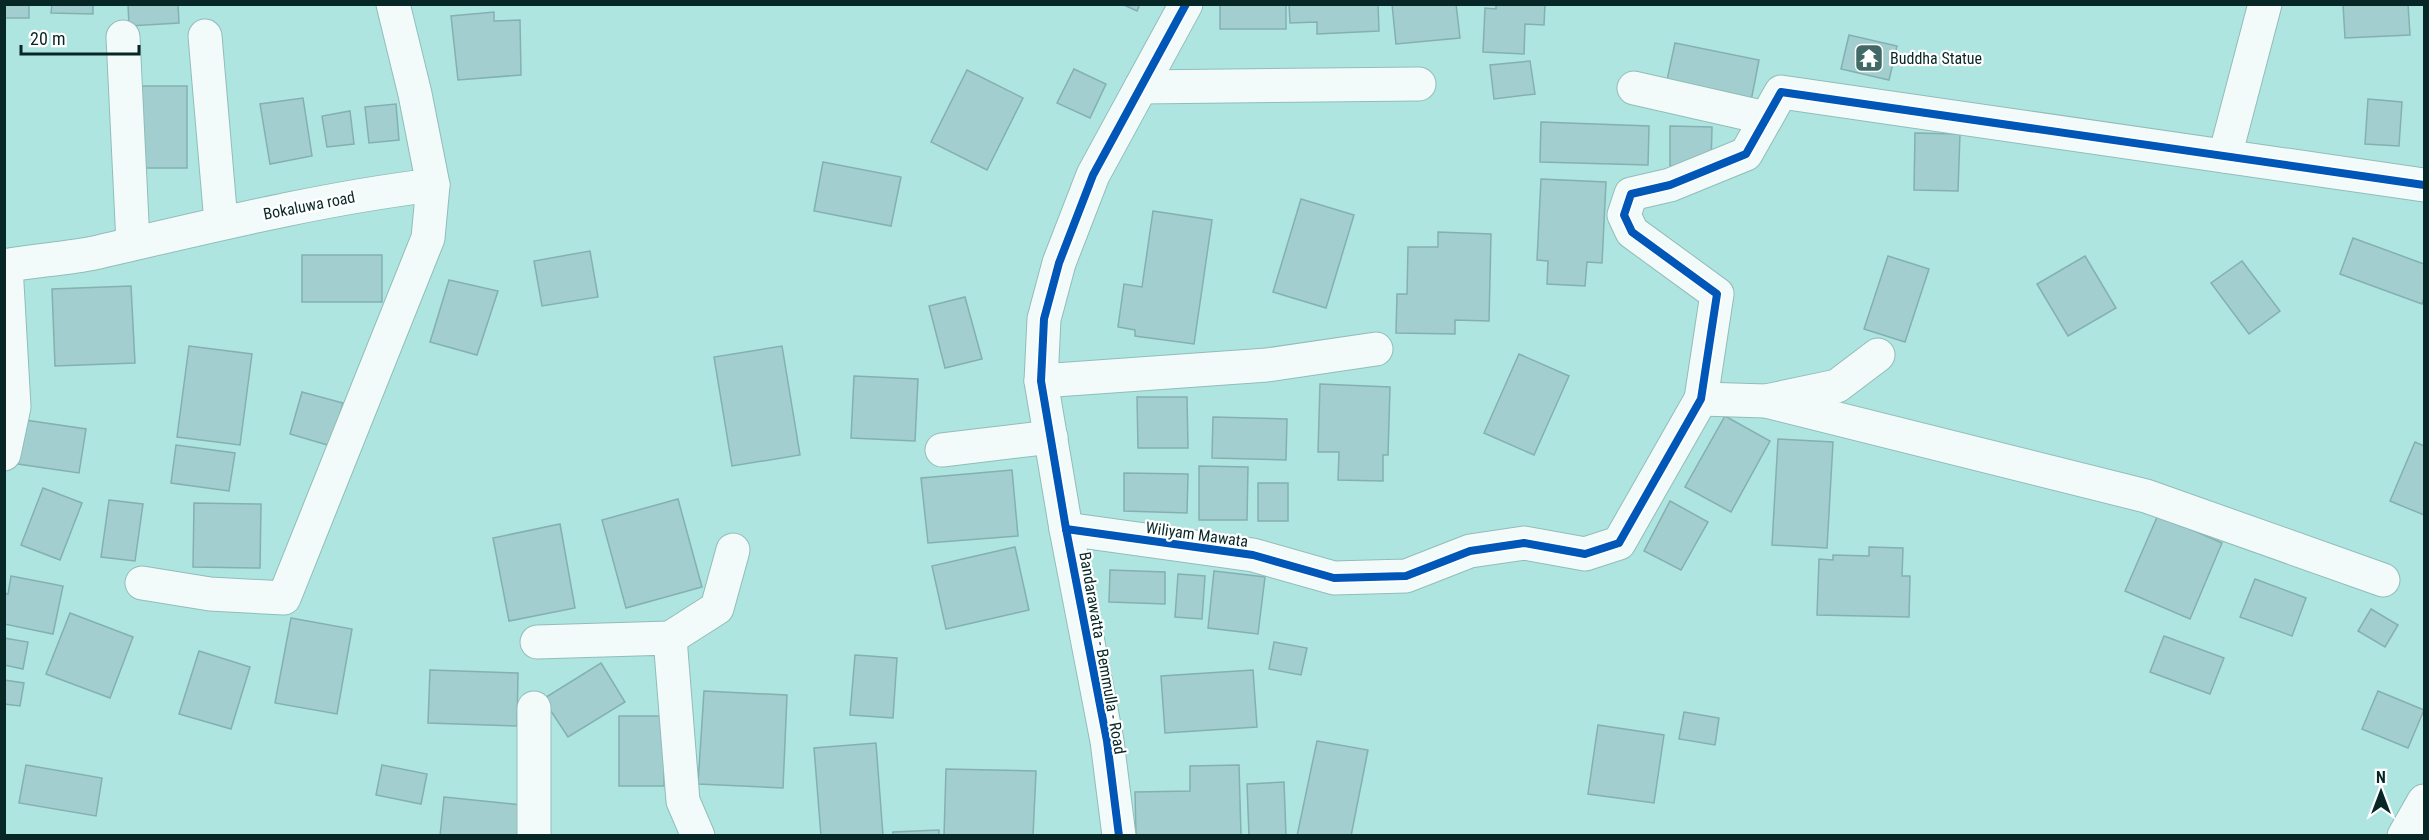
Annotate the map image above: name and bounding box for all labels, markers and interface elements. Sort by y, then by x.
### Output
scale bar [21,18,140,56]
text: 20 m [30,28,65,49]
temple icon: Buddha Statue [1853,42,1885,74]
place label: Buddha Statue [1890,49,1982,68]
street label: Bokaluwa road [262,187,357,224]
street label: Wiliyam Mawata [1144,518,1249,551]
street label: Bandarawatta - Bemmulla - Road [1075,550,1130,756]
north arrow [2351,762,2411,822]
text: N [2376,768,2386,787]

